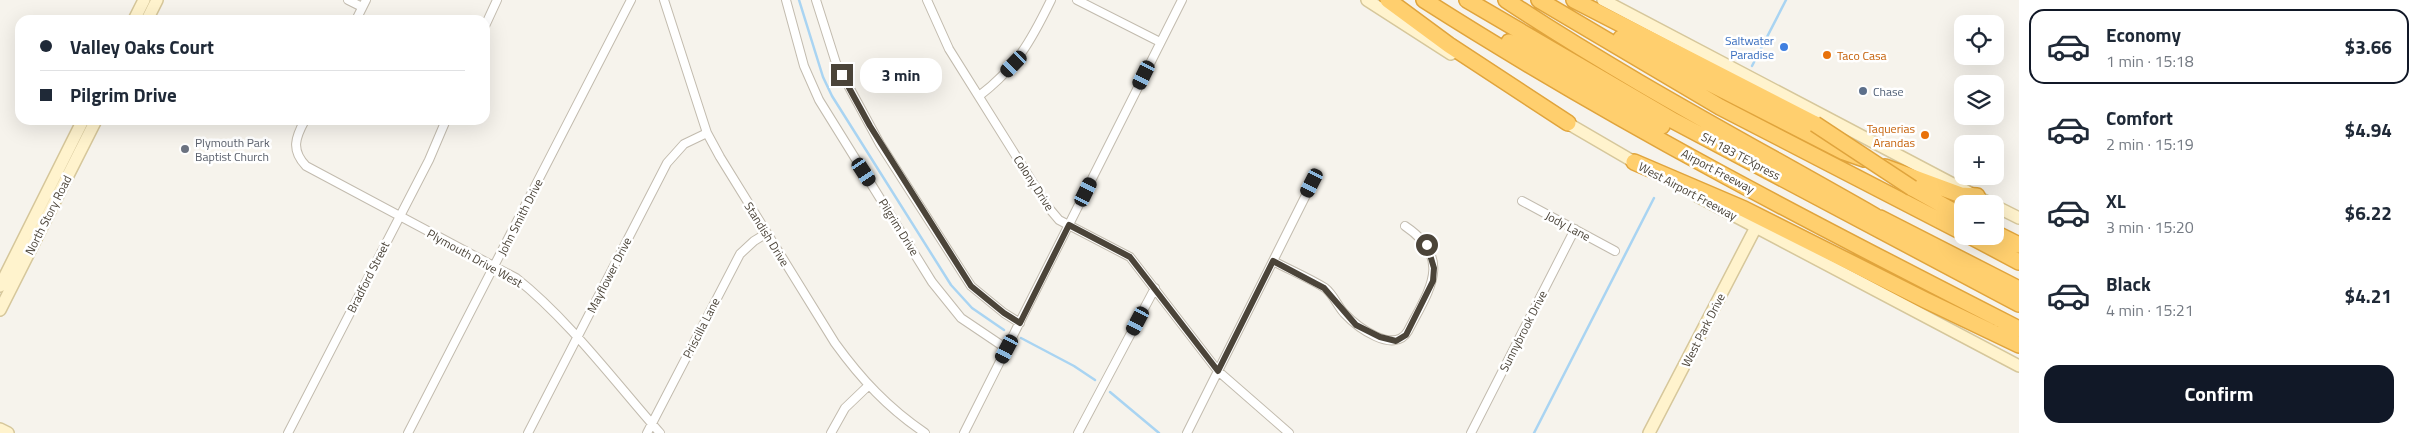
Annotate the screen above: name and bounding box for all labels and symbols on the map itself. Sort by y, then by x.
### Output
place label: Saltwater Paradise [1725,31,1774,64]
marker: Saltwater Paradise [1778,41,1790,53]
place label: Taco Casa [1837,46,1887,65]
car [998,48,1029,80]
marker: Taco Casa [1821,49,1833,61]
callout: 3 min [860,58,942,92]
car [1130,58,1157,92]
route end [831,64,853,86]
place label: Chase [1873,82,1904,101]
marker: Chase [1857,85,1869,97]
place label: Taquerias Arandas [1867,119,1915,152]
street label: SH 183 TEXpress [1698,127,1784,185]
marker: Taquerias Arandas [1919,129,1931,141]
place label: Plymouth Park Baptist Church [195,133,270,166]
marker: Plymouth Park Baptist Church [179,143,191,155]
street label: Airport Freeway [1678,144,1758,198]
street label: Colony Drive [1009,151,1059,215]
car [849,155,878,189]
street label: West Airport Freeway [1635,157,1741,225]
car [1298,166,1325,200]
street label: North Story Road [20,172,76,258]
street label: John Smith Drive [492,175,548,259]
car [1072,175,1099,209]
street label: Pilgrim Drive [874,195,924,259]
street label: Standish Drive [740,198,794,270]
street label: Jody Lane [1542,206,1594,246]
street label: Plymouth Drive West [424,224,527,293]
street label: Mayflower Drive [582,234,636,316]
route start [1416,234,1438,256]
street label: Bradford Street [342,237,395,316]
street label: Sunnybrook Drive [1494,287,1552,375]
street label: West Park Drive [1676,290,1730,370]
street label: Priscilla Lane [678,294,724,362]
car [1124,304,1151,338]
car [993,332,1020,366]

